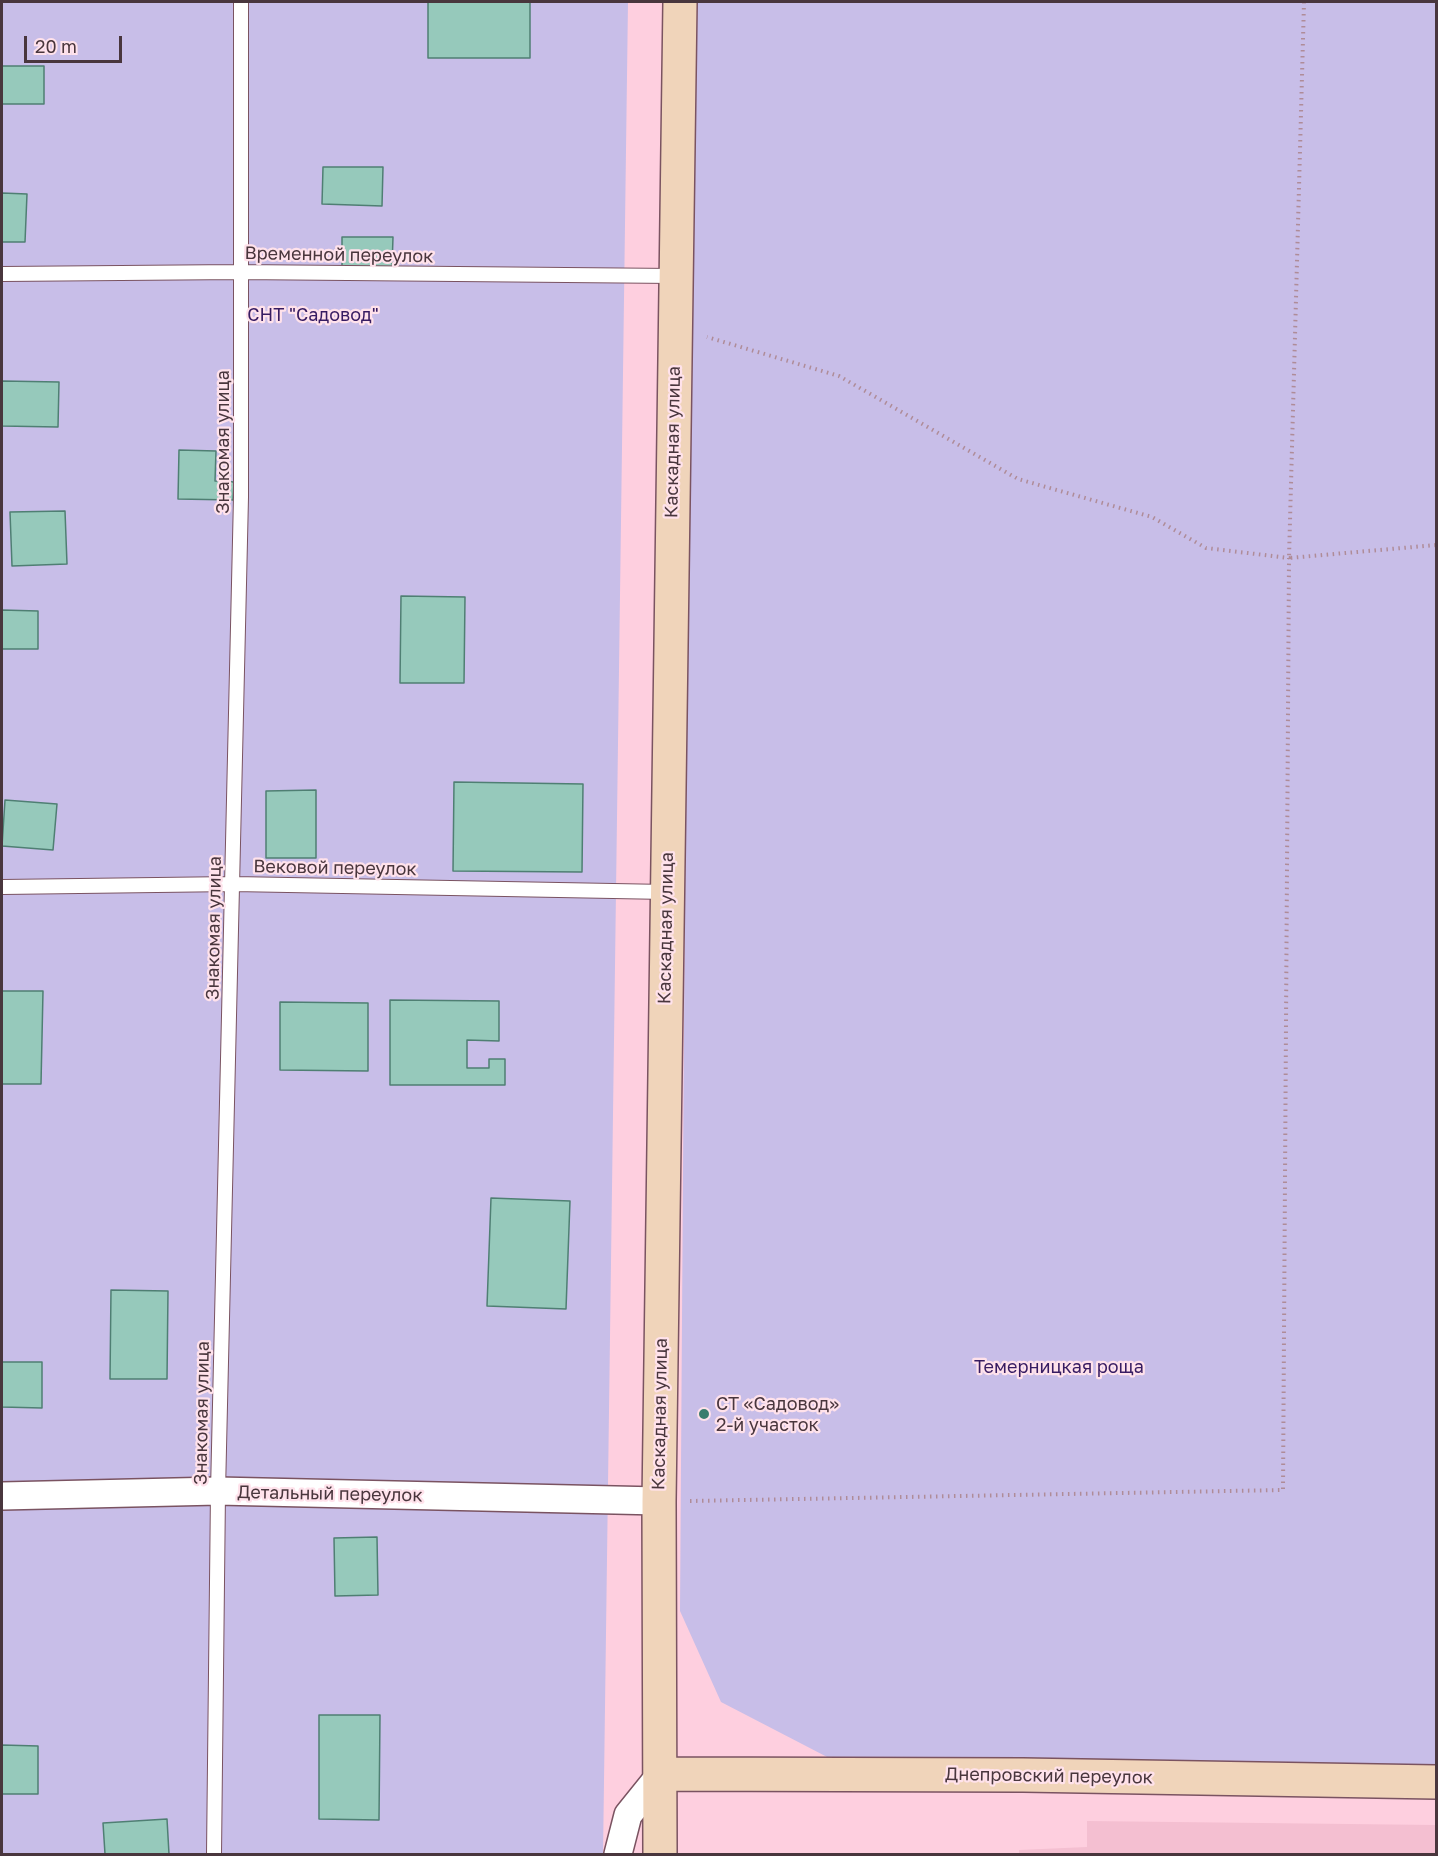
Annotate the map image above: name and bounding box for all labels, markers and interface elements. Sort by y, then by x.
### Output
scale bar [27,24,124,62]
text: 20 m [35,35,77,57]
street label: Временной переулок [244,243,434,267]
park label: СНТ "Садовод" [247,304,379,326]
street label: Каскадная улица [661,366,685,518]
street label: Знакомая улица [212,370,234,514]
street label: Каскадная улица [654,852,678,1004]
street label: Знакомая улица [202,856,226,1000]
street label: Вековой переулок [253,856,417,880]
street label: Каскадная улица [648,1338,672,1490]
street label: Знакомая улица [190,1341,214,1485]
park label: Темерницкая роща [974,1356,1144,1378]
place label: СТ «Садовод» 2-й участок [716,1393,839,1436]
marker: СТ «Садовод» 2-й участок [697,1407,711,1421]
street label: Детальный переулок [237,1482,423,1506]
street label: Днепровский переулок [945,1763,1153,1789]

